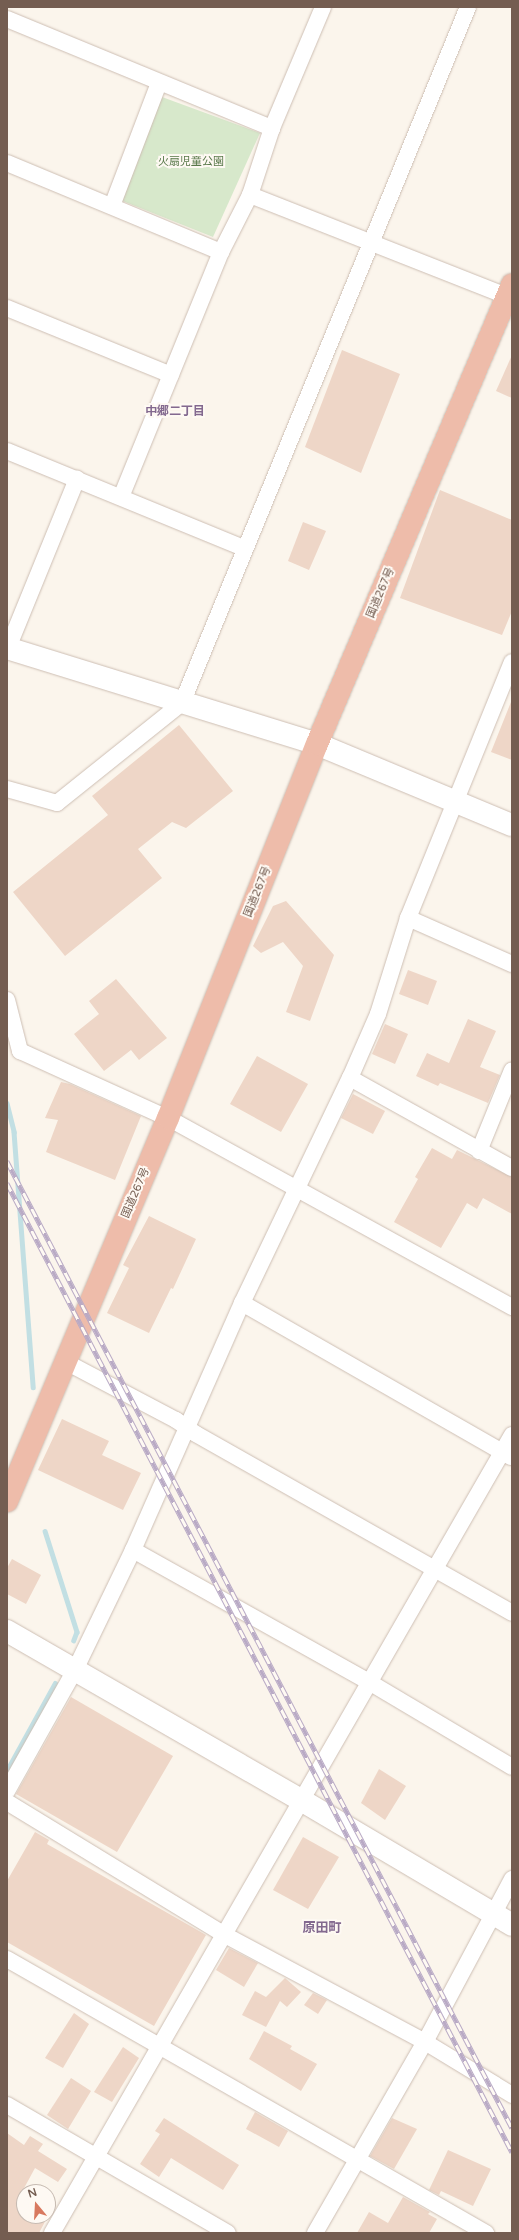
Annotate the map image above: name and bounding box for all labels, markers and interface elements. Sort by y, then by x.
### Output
park label: 火扇児童公園 [158,155,224,169]
district label: 中郷二丁目 [145,405,205,419]
street label: 国道267号 [364,566,398,620]
street label: 国道267号 [242,865,274,919]
street label: 国道267号 [119,1166,153,1220]
district label: 原田町 [303,1920,341,1936]
north arrow [16,2184,56,2224]
text: N [26,2186,39,2201]

